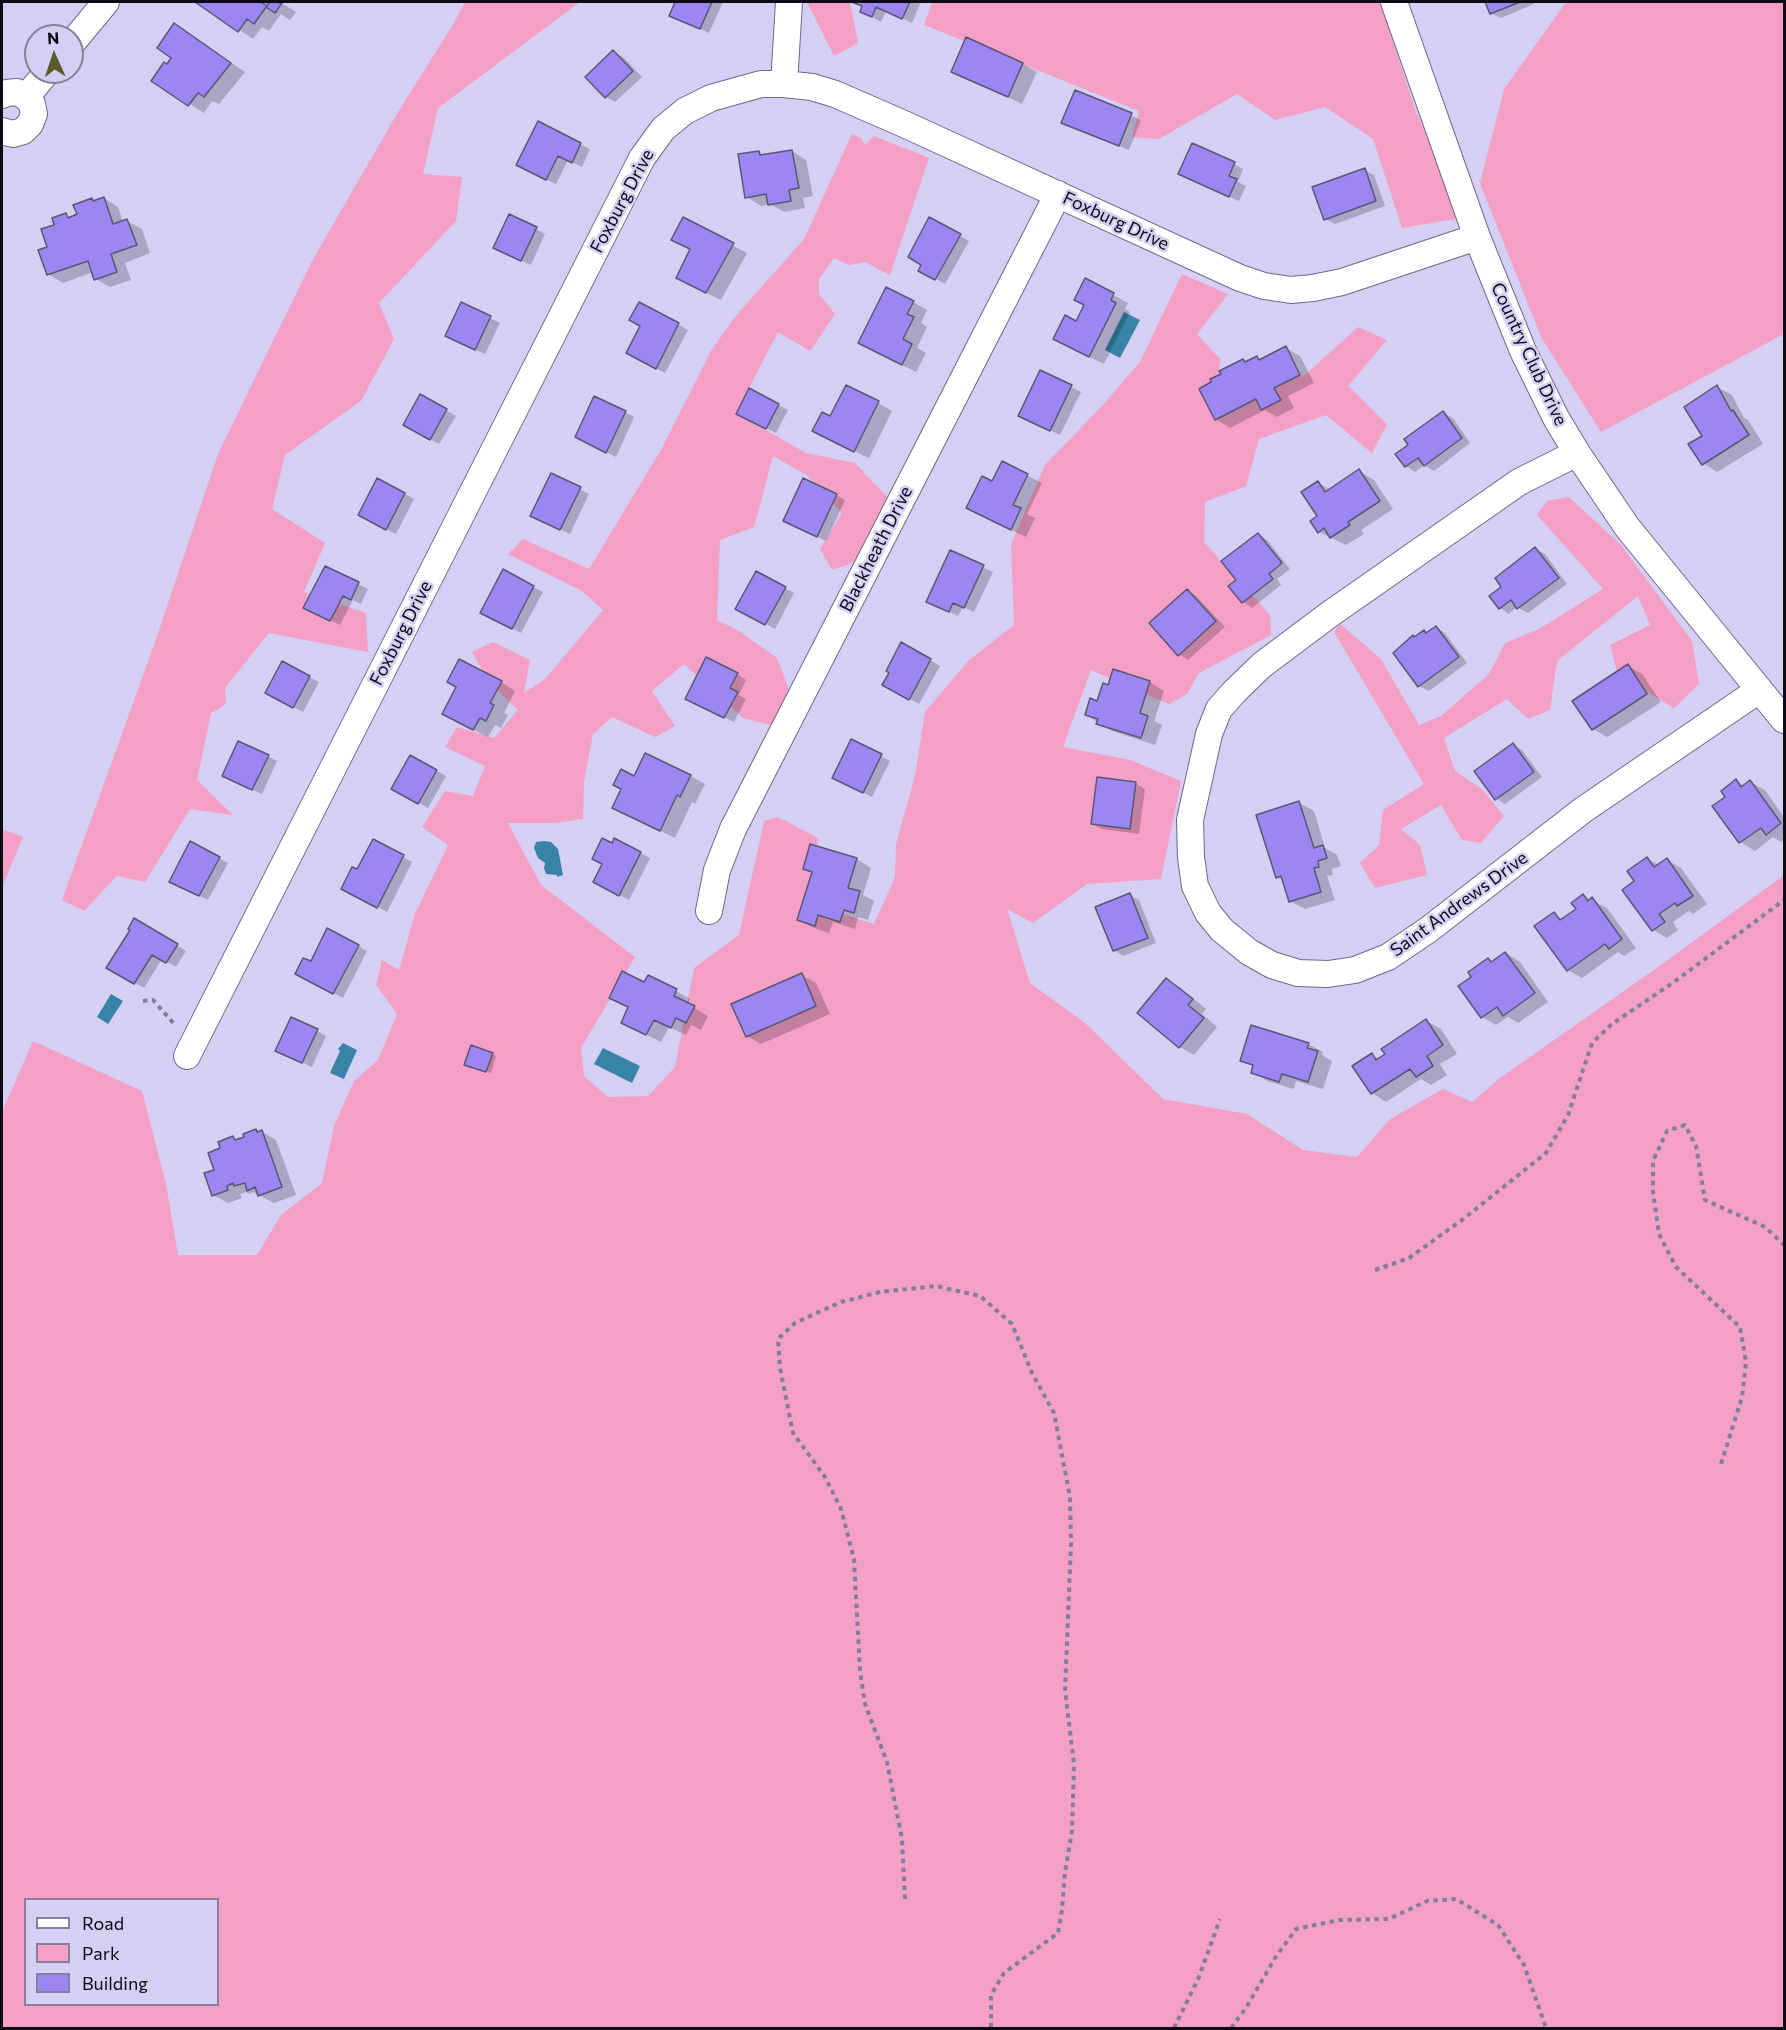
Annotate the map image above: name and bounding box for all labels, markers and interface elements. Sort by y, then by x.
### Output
north arrow [24,24,84,84]
text: N [47,28,60,47]
street label: Foxburg Drive [586,145,658,257]
street label: Foxburg Drive [1060,187,1172,255]
street label: Country Club Drive [1486,279,1572,429]
street label: Blackheath Drive [835,483,917,615]
street label: Foxburg Drive [365,577,437,689]
street label: Saint Andrews Drive [1386,847,1532,961]
legend [24,1898,219,2006]
text: Road [82,1912,124,1934]
text: Park [82,1942,120,1964]
text: Building [82,1972,148,1994]

